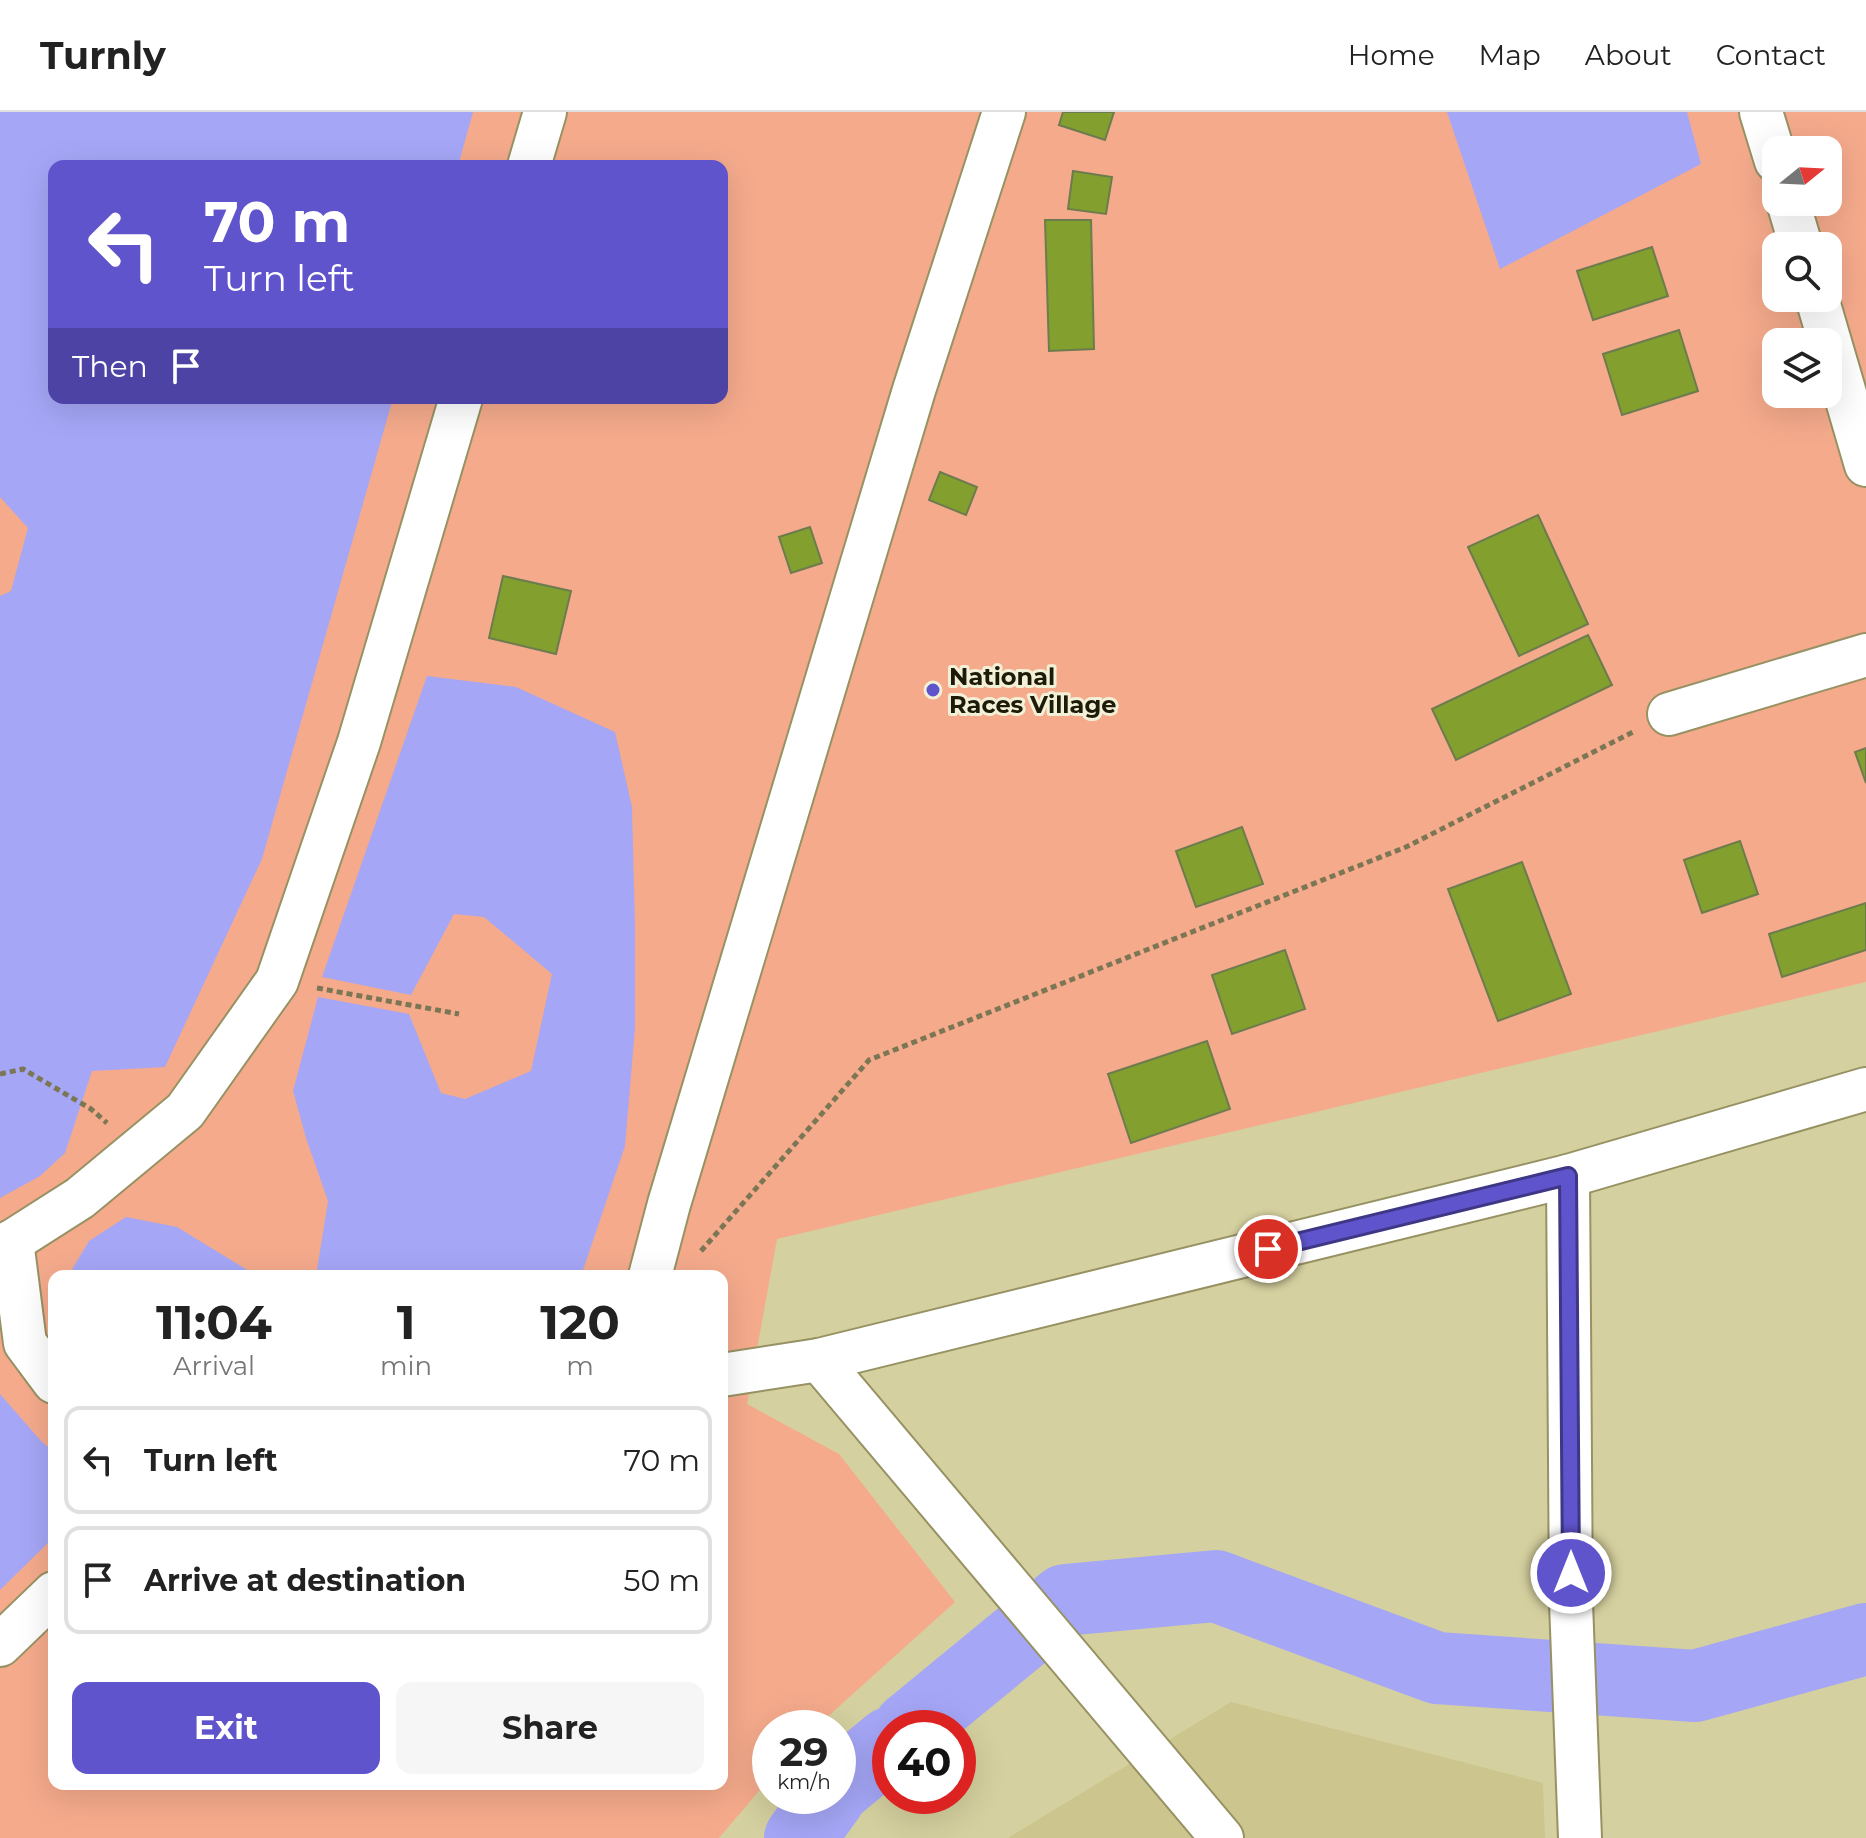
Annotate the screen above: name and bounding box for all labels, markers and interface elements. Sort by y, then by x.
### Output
text: Turnly [40,32,166,79]
text: Home [1348,38,1435,72]
text: Map [1479,38,1541,72]
text: About [1585,38,1672,72]
text: Contact [1716,38,1826,72]
north arrow [1762,136,1842,216]
map controls [1762,136,1842,408]
text: 70 m [204,188,350,256]
icon: left [72,192,176,296]
button: search [1762,232,1842,312]
text: Turn left [204,256,355,300]
button: layers [1762,328,1842,408]
icon: arrive [164,344,208,388]
text: Then [72,348,148,385]
place label: National Races Village [949,662,1116,719]
marker: National Races Village [924,681,942,699]
pin [1234,1215,1302,1283]
icon: arrive [1246,1227,1290,1271]
text: 11:04 [156,1293,272,1351]
text: 1 [397,1293,415,1351]
text: 120 [540,1293,620,1351]
text: Arrival [173,1350,255,1382]
text: min [380,1350,432,1382]
text: m [566,1350,594,1382]
icon: left [76,1438,120,1482]
text: Turn left [144,1442,277,1479]
text: 70 m [623,1442,700,1479]
position arrow [1529,1531,1613,1615]
icon: arrive [76,1558,120,1602]
text: Arrive at destination [144,1562,466,1599]
text: 50 m [623,1562,700,1599]
button: Exit [72,1682,380,1774]
button: Share [396,1682,704,1774]
speed limit sign: 40 [872,1710,976,1814]
text: 29 [779,1727,829,1776]
text: km/h [777,1770,831,1794]

